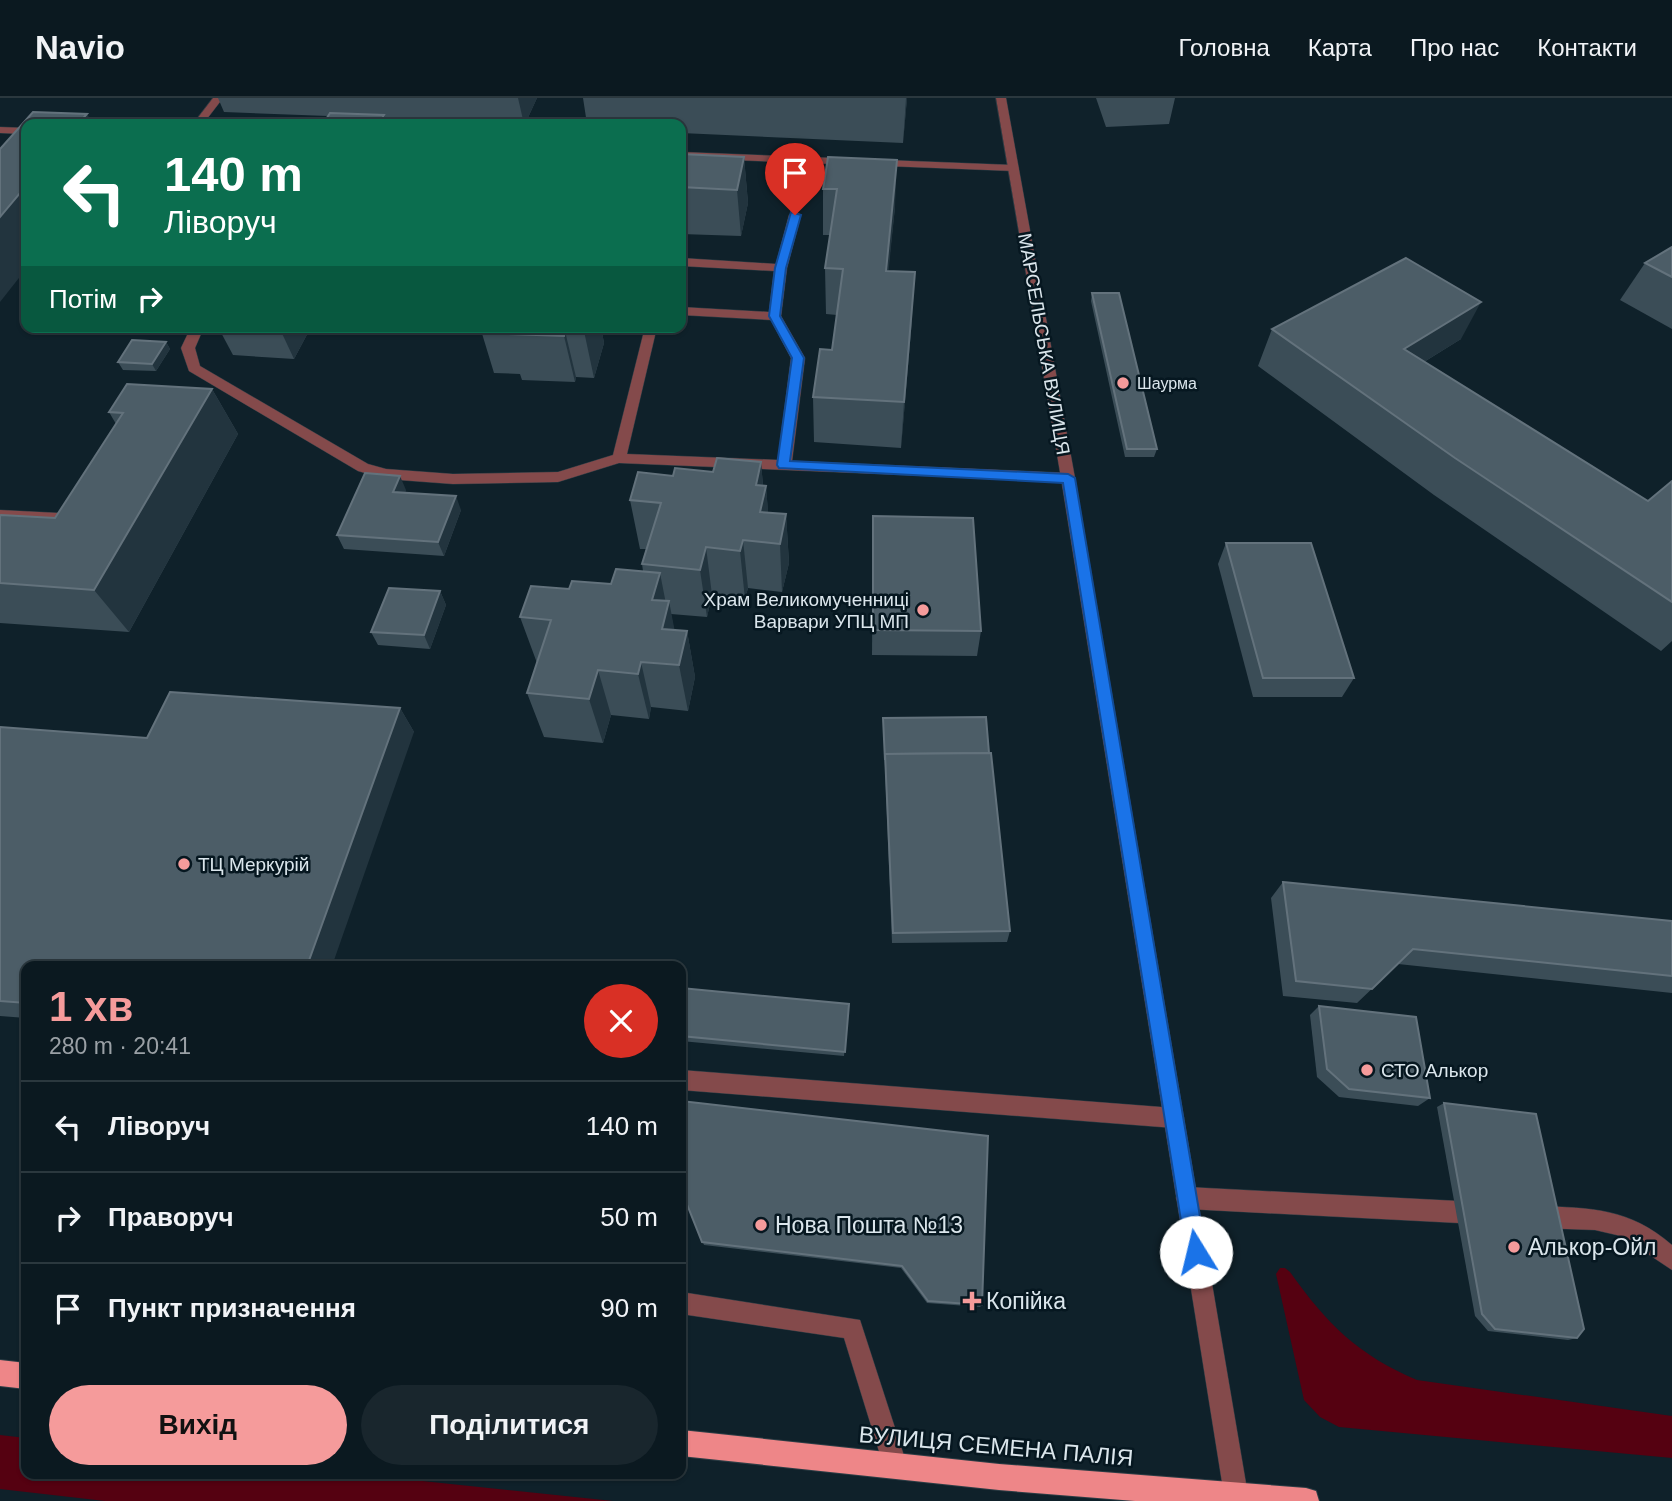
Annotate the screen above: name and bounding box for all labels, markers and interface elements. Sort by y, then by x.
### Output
text: Navio [35,29,125,66]
text: Головна [1179,34,1270,61]
text: Карта [1308,34,1372,61]
text: Про нас [1410,34,1499,61]
text: Контакти [1537,34,1637,61]
pin [765,143,825,215]
icon: left [49,147,140,238]
text: 140 m [164,147,303,201]
icon: arrive [776,154,814,192]
text: Ліворуч [164,204,277,240]
street label: МАРСЕЛЬСЬКА ВУЛИЦЯ [1014,232,1074,456]
icon: right [131,280,169,318]
text: Потім [49,284,117,314]
marker: Шаурма [1115,375,1131,391]
place label: Шаурма [1137,375,1197,392]
place label: Храм Великомученниці Варвари УПЦ МП [704,589,909,632]
marker: Храм Великомученниці Варвари УПЦ МП [915,602,931,618]
place label: ТЦ Меркурій [198,854,309,875]
marker: ТЦ Меркурій [176,856,192,872]
text: 1 хв [49,983,133,1030]
button: close [584,984,658,1058]
text: 280 m · 20:41 [49,1033,191,1059]
place label: СТО Алькор [1381,1060,1488,1081]
marker: СТО Алькор [1359,1062,1375,1078]
icon: left [49,1108,87,1146]
text: Ліворуч [108,1111,210,1141]
text: 140 m [586,1111,658,1141]
icon: right [49,1199,87,1237]
text: Праворуч [108,1202,234,1232]
text: 50 m [600,1202,658,1232]
place label: Нова Пошта №13 [775,1212,963,1238]
position arrow [1159,1215,1233,1289]
marker: Нова Пошта №13 [753,1217,769,1233]
place label: Алькор-Ойл [1528,1234,1656,1260]
marker: Алькор-Ойл [1506,1239,1522,1255]
place label: Копійка [986,1288,1066,1314]
icon: arrive [49,1290,87,1328]
text: Пункт призначення [108,1293,356,1323]
text: 90 m [600,1293,658,1323]
marker: Копійка [964,1293,980,1309]
button: Вихід [49,1385,347,1465]
button: Поділитися [361,1385,658,1465]
street label: ВУЛИЦЯ СЕМЕНА ПАЛІЯ [858,1421,1134,1471]

